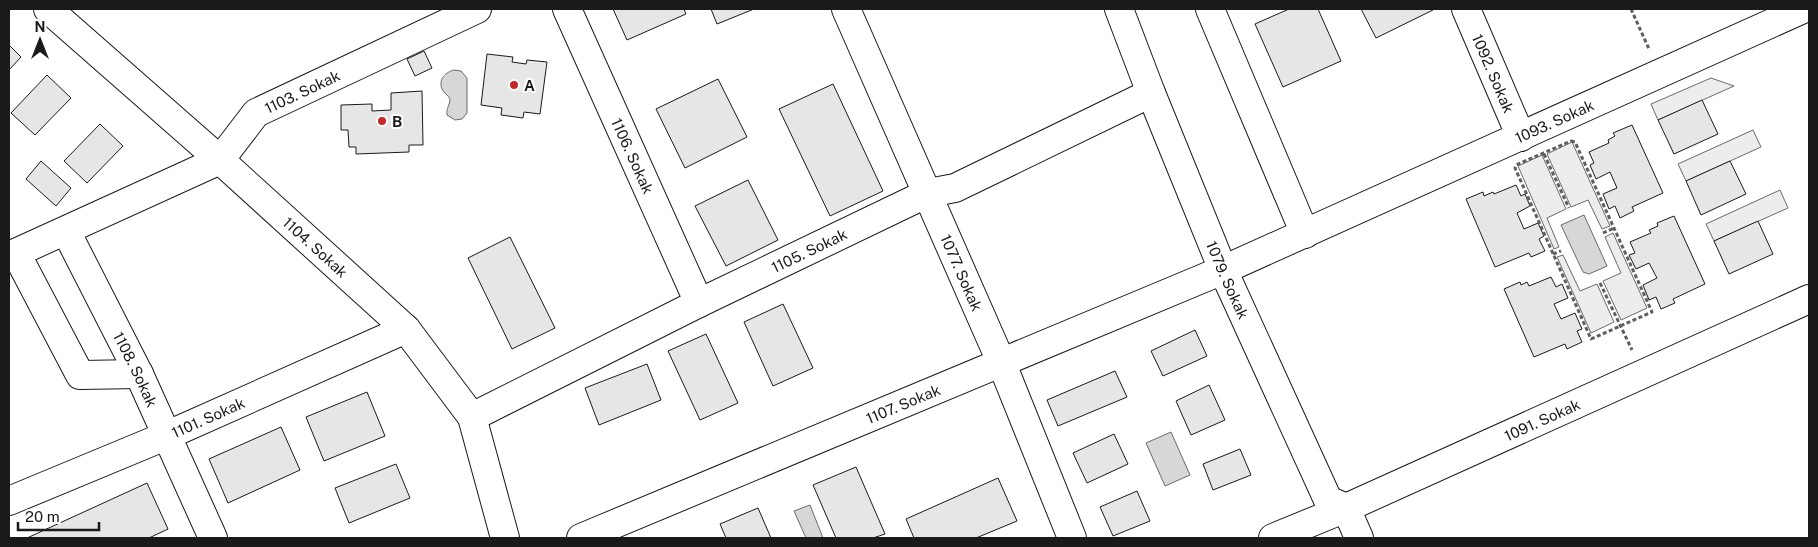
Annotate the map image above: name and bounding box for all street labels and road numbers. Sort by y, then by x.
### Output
street label: 1092. Sokak [1469,31,1518,115]
street label: 1103. Sokak [262,66,342,116]
street label: 1093. Sokak [1512,96,1596,146]
street label: 1106. Sokak [609,115,657,196]
street label: 1104. Sokak [280,213,351,280]
street label: 1105. Sokak [769,225,849,275]
street label: 1077. Sokak [938,232,986,314]
street label: 1079. Sokak [1204,238,1253,322]
street label: 1108. Sokak [110,329,161,410]
street label: 1107. Sokak [863,381,943,427]
street label: 1101. Sokak [169,394,247,441]
street label: 1091. Sokak [1502,395,1583,444]

